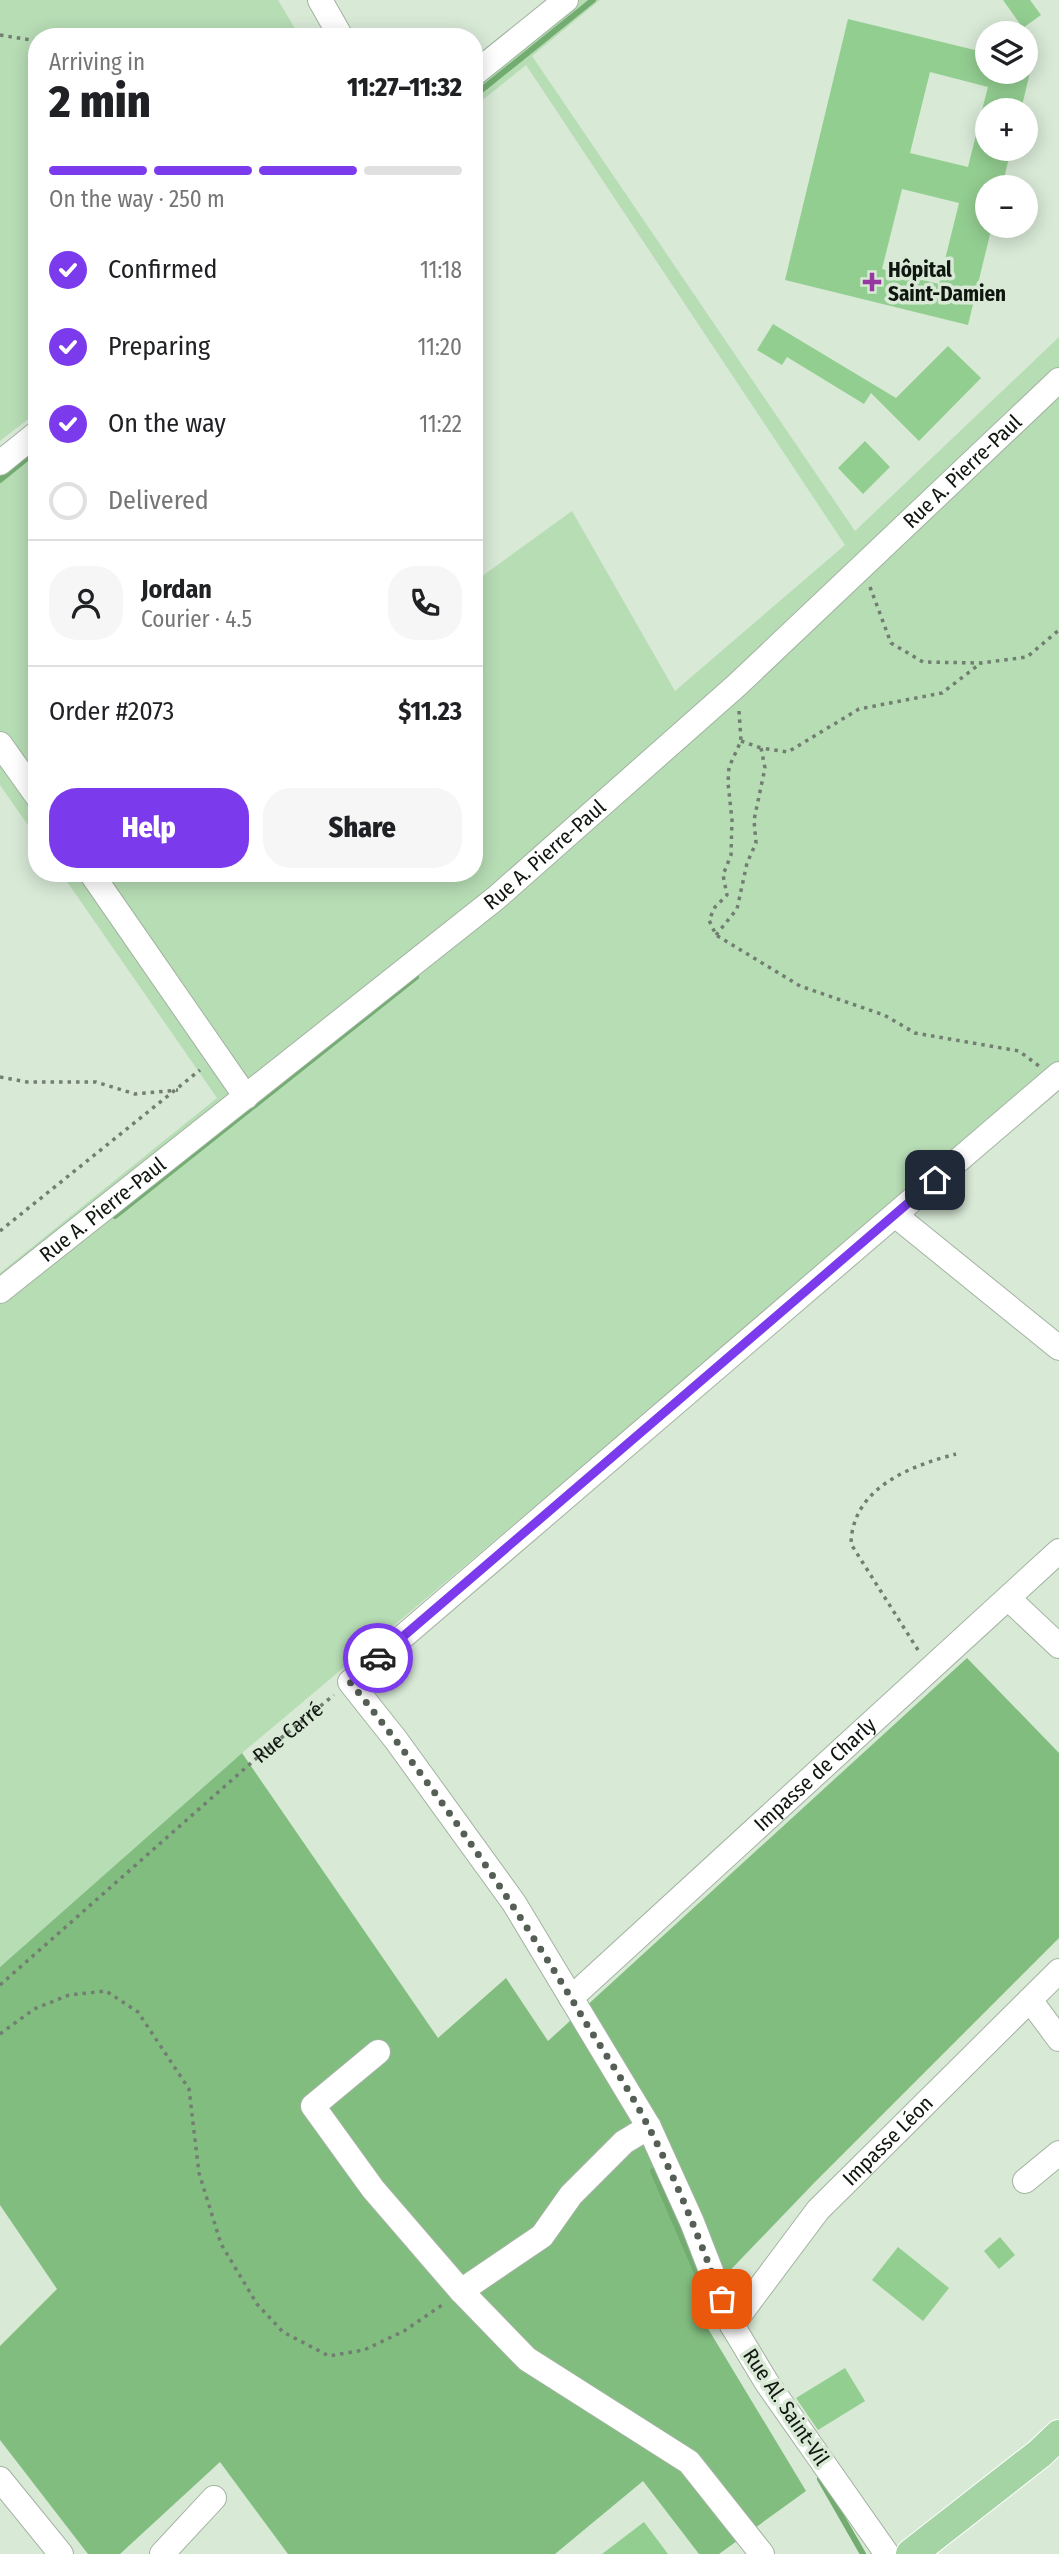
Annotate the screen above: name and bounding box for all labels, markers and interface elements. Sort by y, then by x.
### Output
map controls [975,21,1038,238]
button: layers [975,21,1038,84]
text: Arriving in [49,48,145,76]
text: 11:27–11:32 [347,72,462,103]
text: 2 min [49,74,151,129]
button: + [975,98,1038,161]
button: − [975,175,1038,238]
text: On the way · 250 m [49,185,225,213]
icon: check [49,251,87,289]
text: Confirmed [108,254,218,285]
text: 11:18 [420,256,462,284]
place label: Hôpital Saint-Damien [888,257,1006,307]
marker: Hôpital Saint-Damien [862,272,882,292]
icon: check [49,328,87,366]
text: Preparing [108,331,210,362]
text: 11:20 [417,333,462,361]
icon: check [49,405,87,443]
text: On the way [108,408,226,439]
street label: Rue A. Pierre-Paul [898,409,1028,534]
text: 11:22 [419,410,462,438]
text: Delivered [108,485,209,516]
button: person [49,566,123,640]
button: phone [388,566,462,640]
text: Jordan [141,574,212,605]
text: Courier · 4.5 [141,605,252,633]
text: Order #2073 [49,696,174,727]
text: $11.23 [398,696,462,727]
button: Help [49,788,249,868]
button: Share [263,788,462,868]
street label: Rue A. Pierre-Paul [479,794,611,915]
pin [905,1150,965,1210]
street label: Rue A. Pierre-Paul [34,1151,171,1268]
icon: home [916,1161,954,1199]
courier [343,1623,413,1693]
icon: car [359,1639,397,1677]
street label: Rue Carré [248,1696,328,1769]
street label: Impasse de Charly [749,1712,882,1837]
street label: Impasse Léon [837,2090,939,2191]
pin [692,2269,752,2329]
icon: bag [703,2280,741,2318]
street label: Rue Al. Saint-Vil [737,2344,835,2471]

